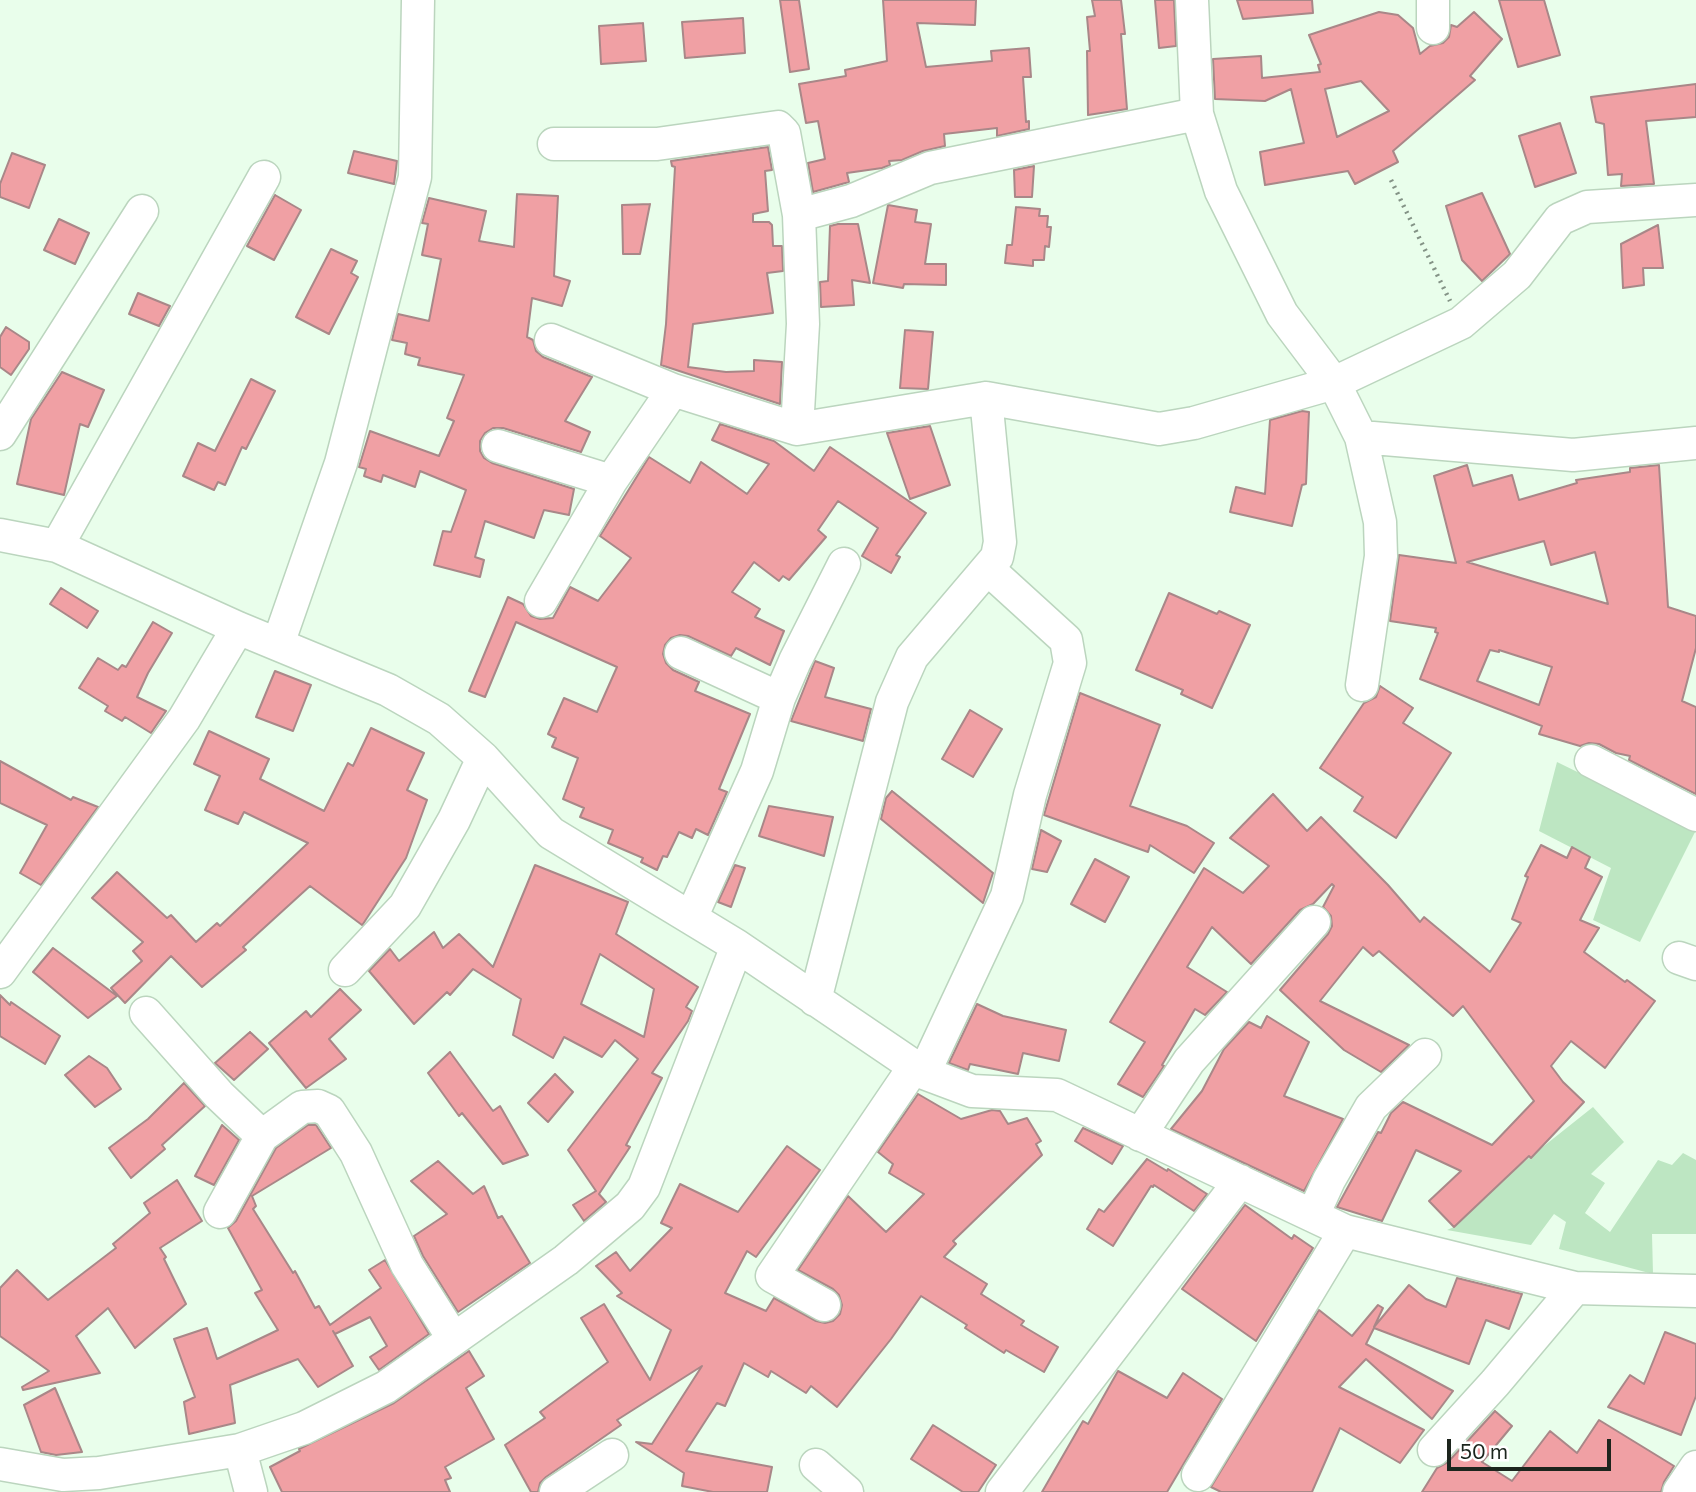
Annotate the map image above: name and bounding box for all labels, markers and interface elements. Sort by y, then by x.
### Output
scale bar [1451,1426,1616,1470]
text: 50 m [1460,1438,1508,1463]

